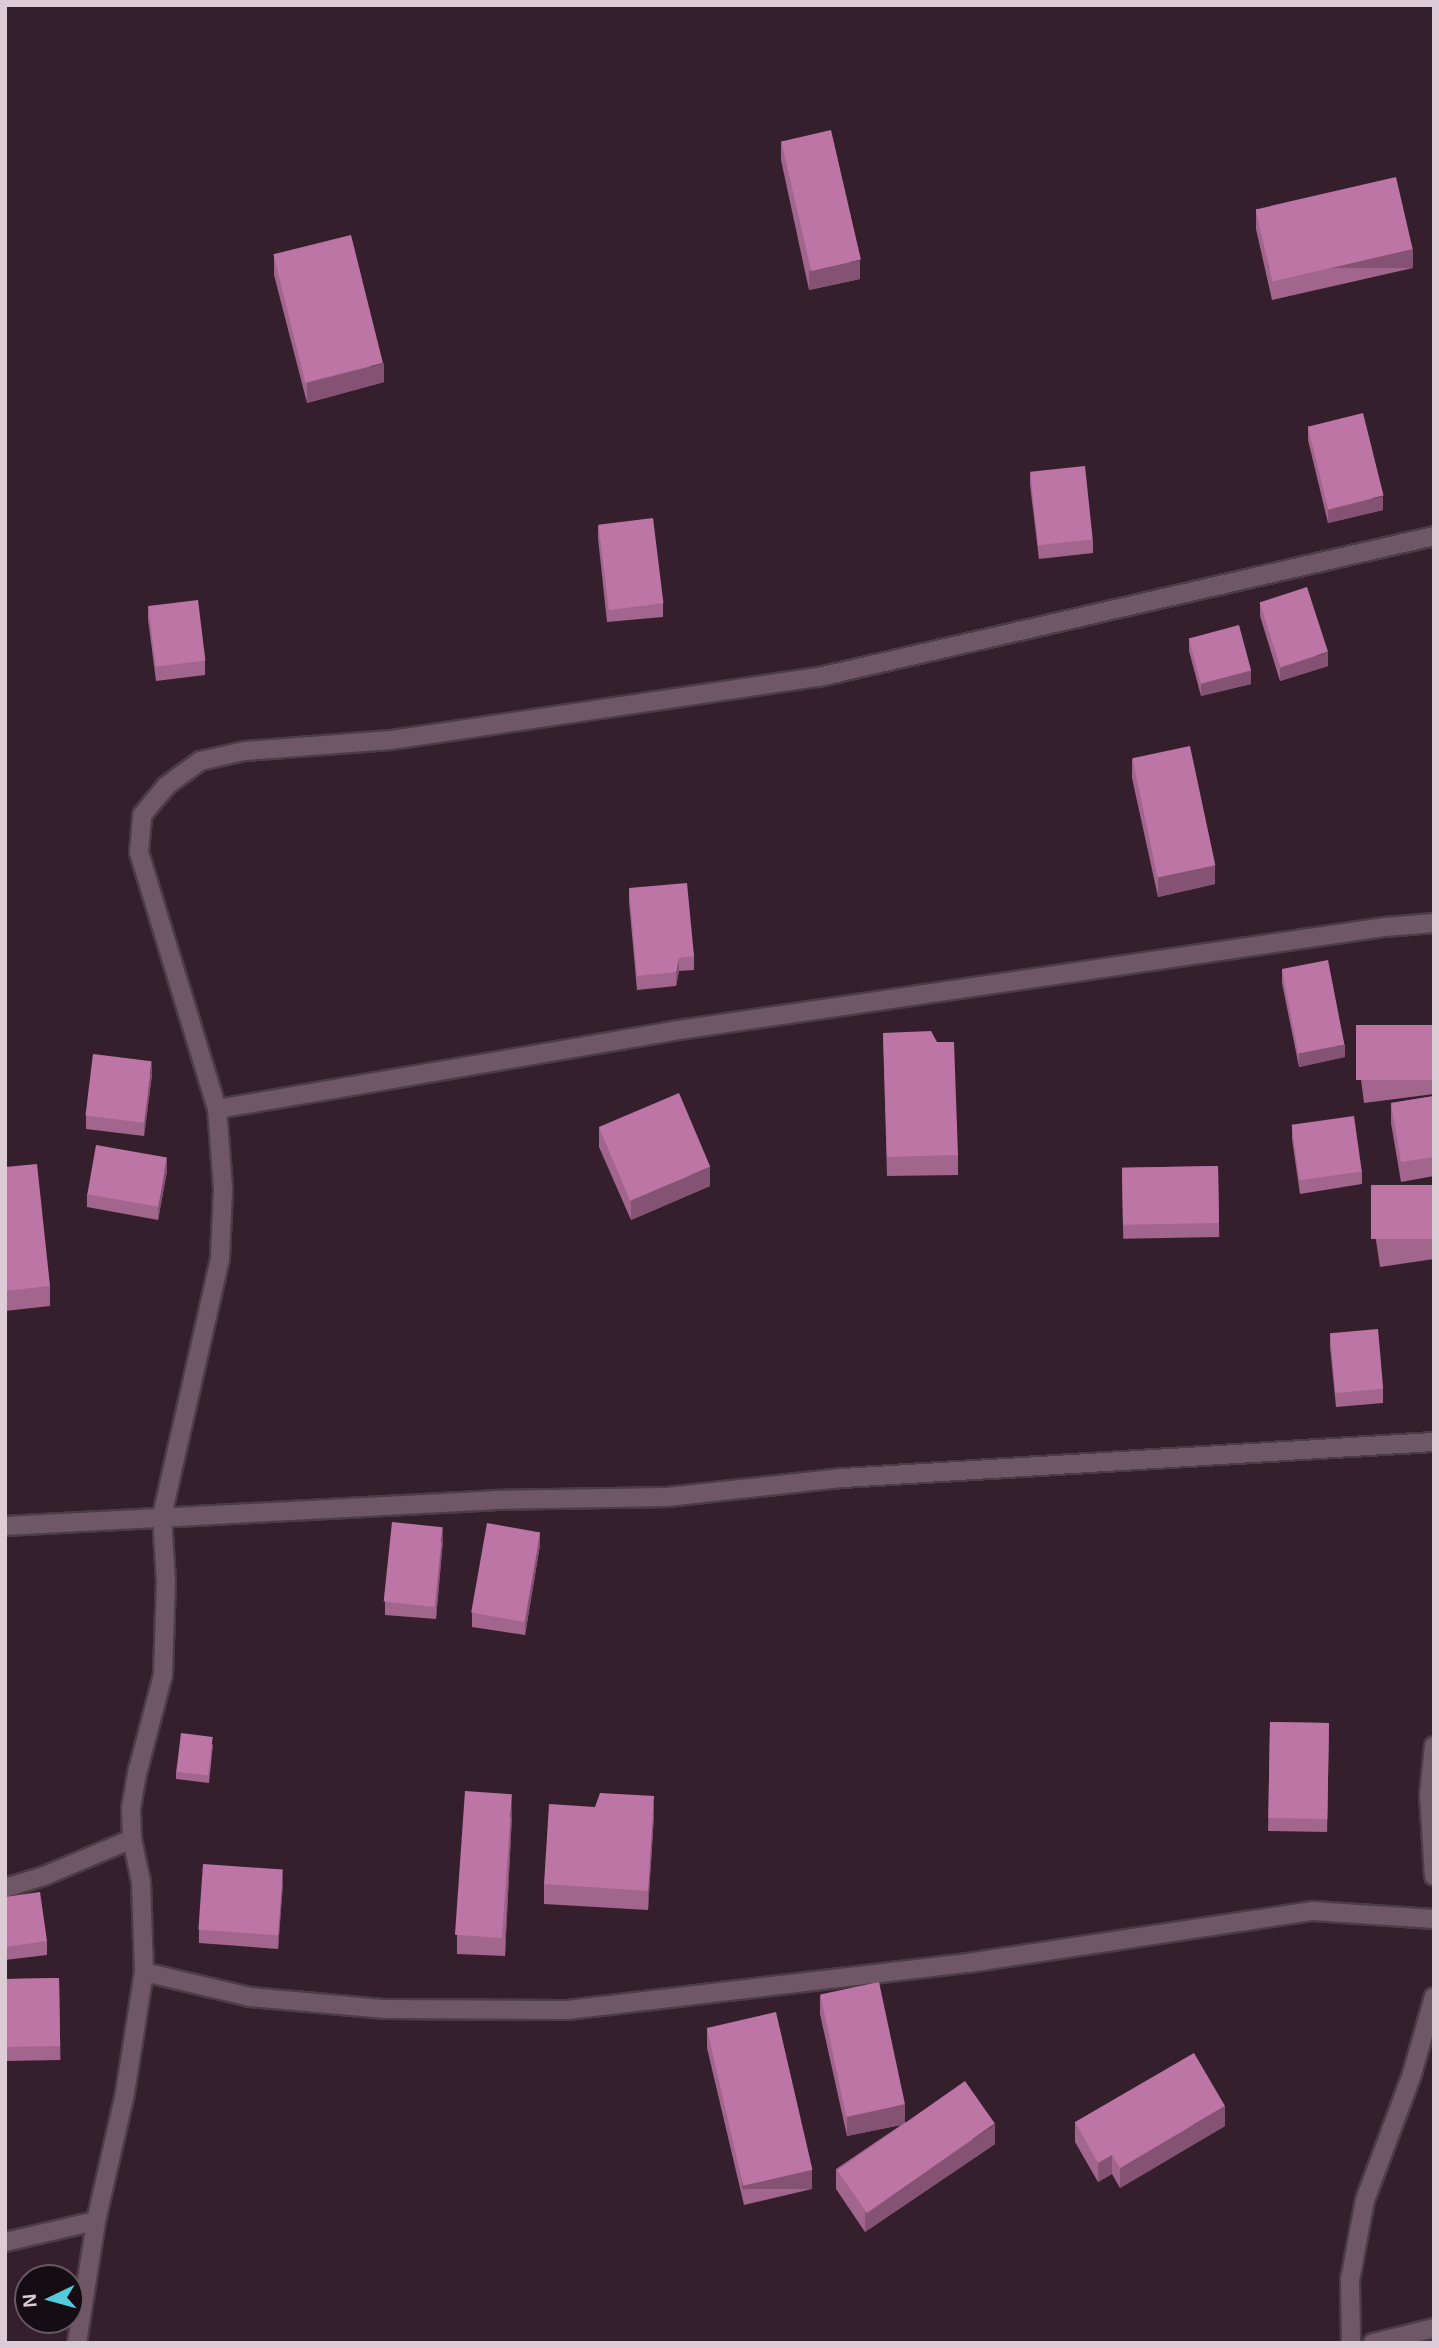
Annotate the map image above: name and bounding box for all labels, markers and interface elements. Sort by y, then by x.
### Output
north arrow [14,2264,84,2334]
text: N [19,2293,41,2308]

